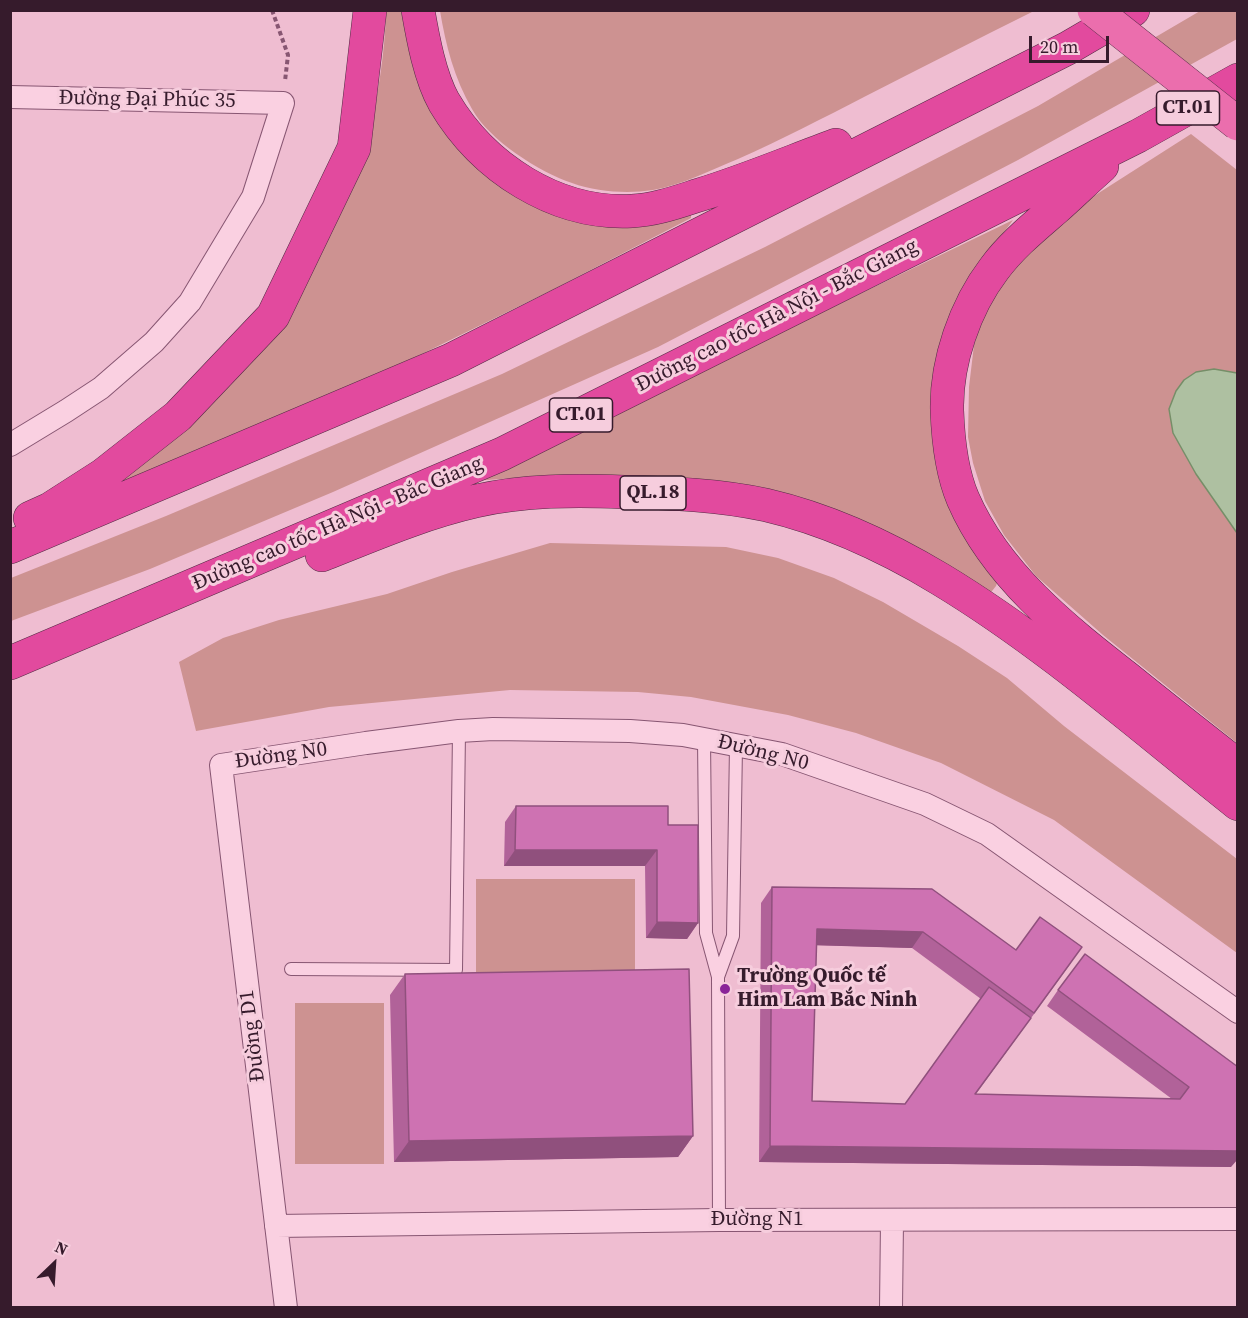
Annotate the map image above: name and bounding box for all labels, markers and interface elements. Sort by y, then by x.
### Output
scale bar [1032,24,1112,62]
text: 20 m [1040,34,1078,59]
street label: Đường Đại Phúc 35 [58,86,236,114]
road number: CT.01 [1156,91,1220,125]
street label: Đường cao tốc Hà Nội - Bắc Giang [632,234,922,398]
road number: CT.01 [550,398,612,432]
street label: Đường cao tốc Hà Nội - Bắc Giang [189,451,487,597]
road number: QL.18 [620,476,686,510]
street label: Đường N0 [715,730,811,776]
street label: Đường N0 [233,737,329,775]
place label: Trường Quốc tế Him Lam Bắc Ninh [737,964,917,1014]
marker: Trường Quốc tế Him Lam Bắc Ninh [718,982,732,996]
street label: Đường D1 [235,989,271,1083]
street label: Đường N1 [710,1207,804,1233]
north arrow [24,1234,84,1294]
text: N [52,1235,72,1260]

